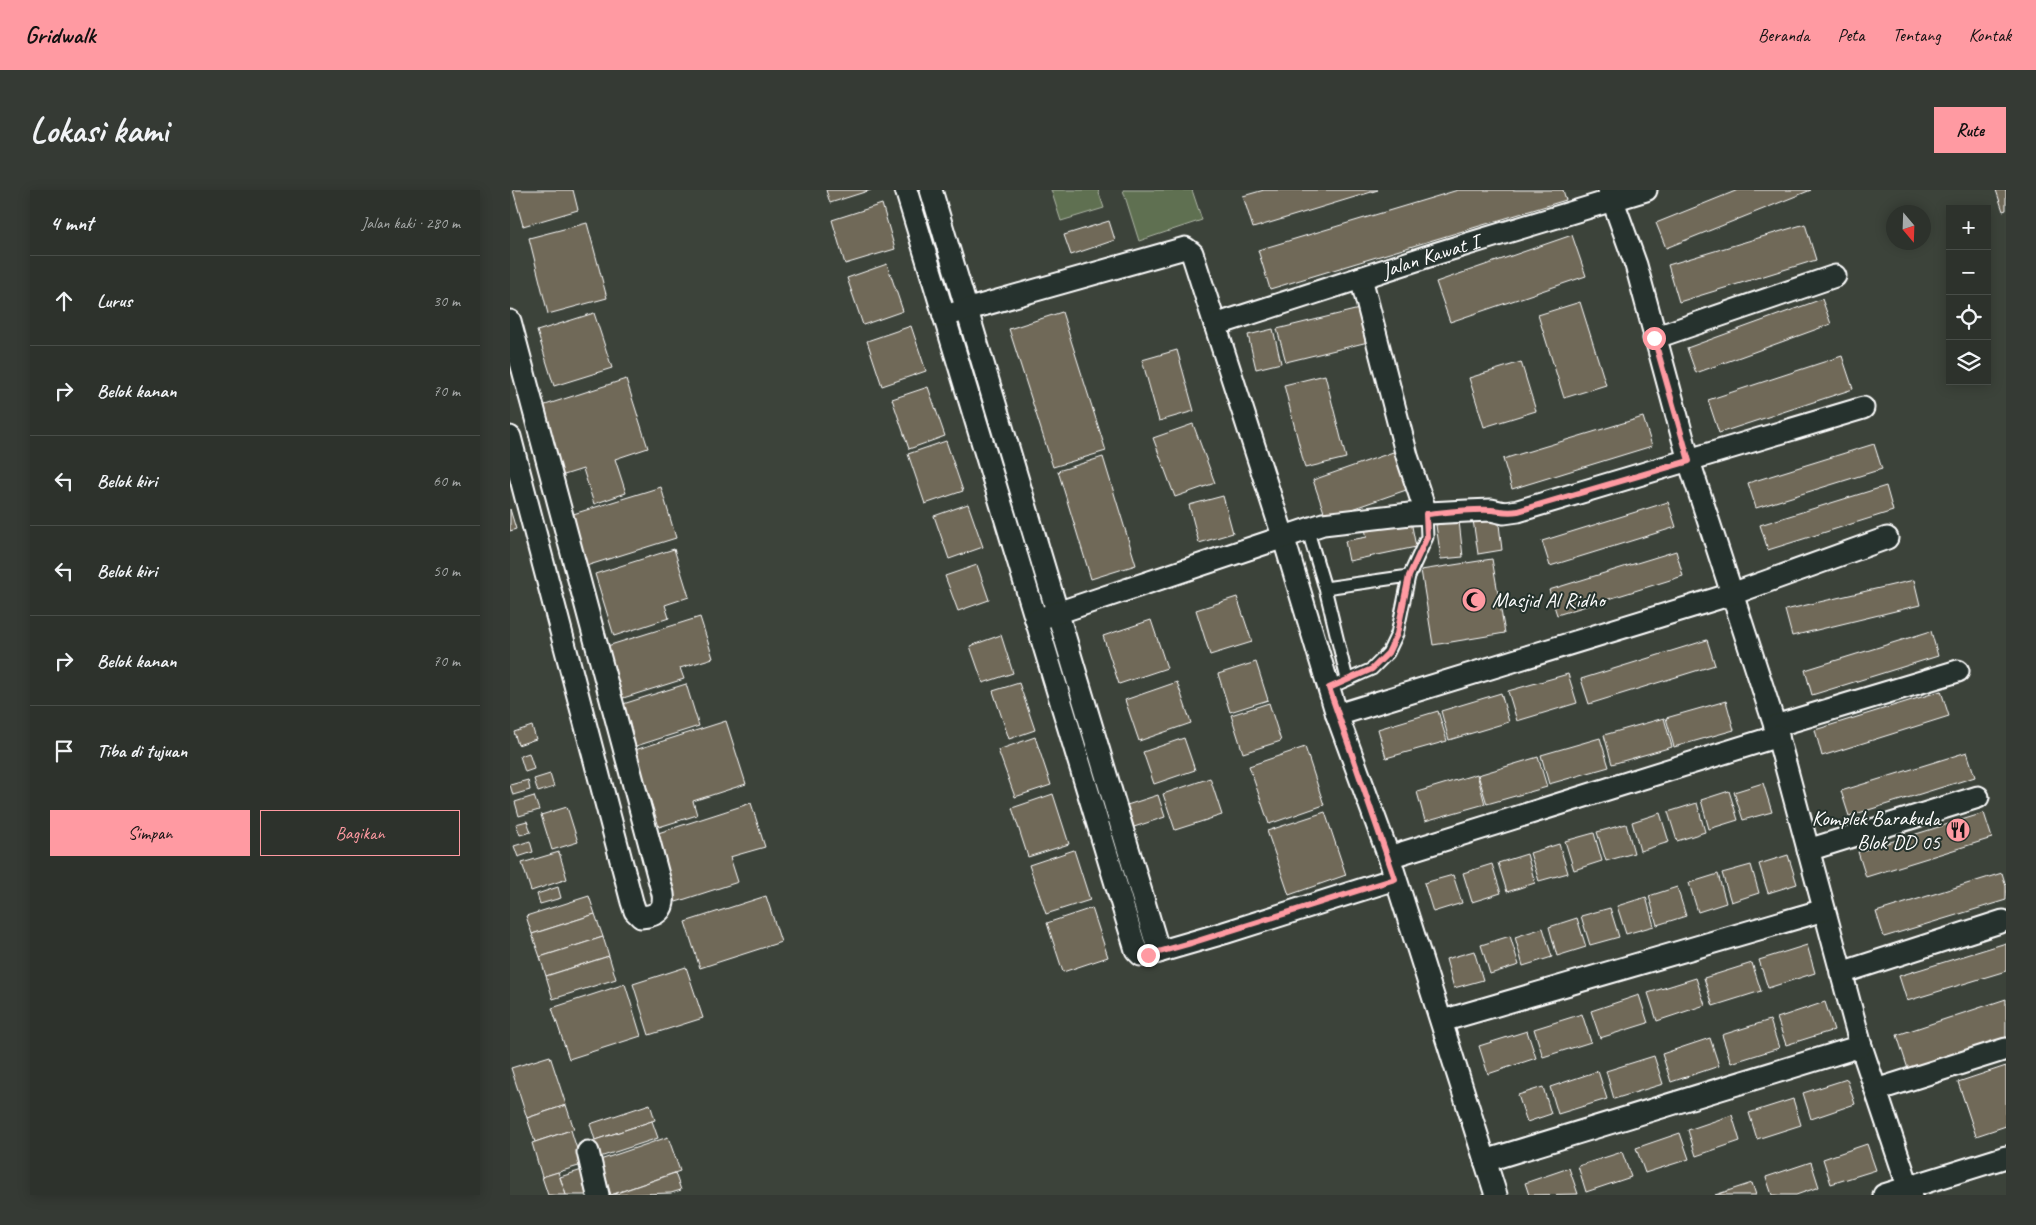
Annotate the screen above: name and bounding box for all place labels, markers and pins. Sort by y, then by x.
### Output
mosque icon: Masjid Al Ridho [1461,587,1487,613]
place label: Masjid Al Ridho [1492,587,1607,613]
place label: Komplek Barakuda Blok DD 05 [1812,805,1942,855]
restaurant icon: Komplek Barakuda Blok DD 05 [1945,817,1971,843]

